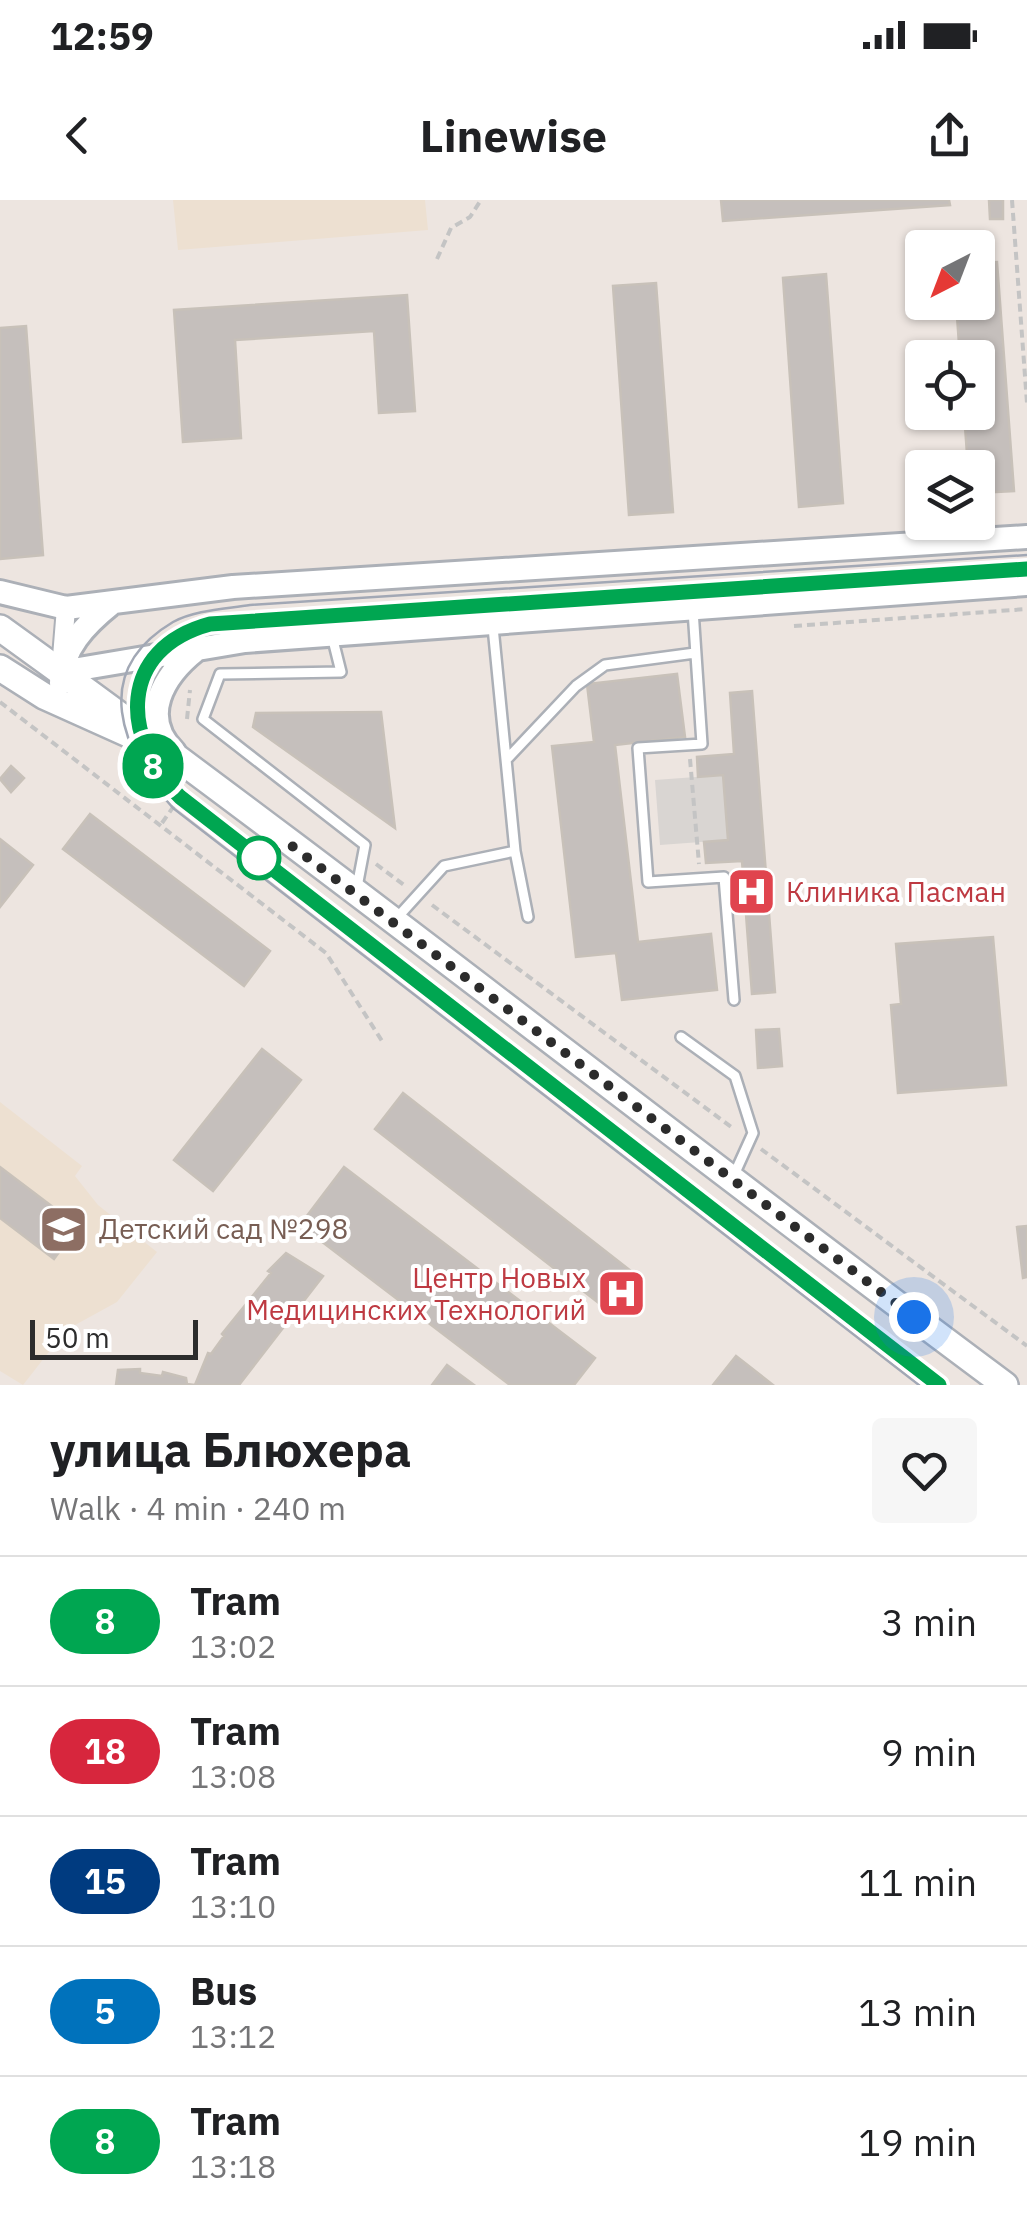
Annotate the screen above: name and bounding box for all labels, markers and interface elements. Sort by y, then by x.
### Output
text: 12:59 [50,11,154,60]
text: Linewise [420,106,607,164]
icon: back [50,108,105,163]
icon: share [922,108,977,163]
north arrow [905,230,995,320]
map controls [905,230,995,540]
button: locate [905,340,995,430]
button: layers [905,450,995,540]
line badge: 8 [120,734,186,798]
text: 8 [142,743,164,789]
unlabelled marker [238,837,280,879]
hospital icon: Клиника Пасман [725,866,777,918]
place label: Клиника Пасман [786,873,1006,910]
school or university icon: Детский сад №298 [38,1203,90,1255]
place label: Детский сад №298 [99,1210,348,1247]
place label: Центр Новых Медицинских Технологий [246,1259,586,1328]
hospital icon: Центр Новых Медицинских Технологий [595,1268,647,1320]
your location [889,1292,939,1342]
scale bar [30,1315,198,1360]
text: 50 m [45,1319,110,1356]
text: улица Блюхера [50,1418,411,1480]
button: heart [872,1418,977,1523]
text: Walk · 4 min · 240 m [50,1487,346,1529]
text: Tram [190,1576,281,1625]
text: 3 min [881,1597,977,1646]
text: 8 [94,1598,116,1644]
text: 13:02 [190,1625,276,1667]
text: Tram [190,1706,281,1755]
text: 9 min [881,1727,977,1776]
text: 18 [84,1728,126,1774]
text: 13:08 [190,1755,276,1797]
text: Tram [190,1836,281,1885]
text: 11 min [858,1857,977,1906]
text: 15 [84,1858,126,1904]
text: 13:10 [190,1885,276,1927]
text: Bus [190,1966,257,2015]
text: 13 min [858,1987,977,2036]
text: 5 [94,1988,116,2034]
text: 13:12 [190,2015,276,2057]
text: Tram [190,2096,281,2145]
text: 19 min [858,2117,977,2166]
text: 8 [94,2118,116,2164]
text: 13:18 [190,2145,276,2187]

